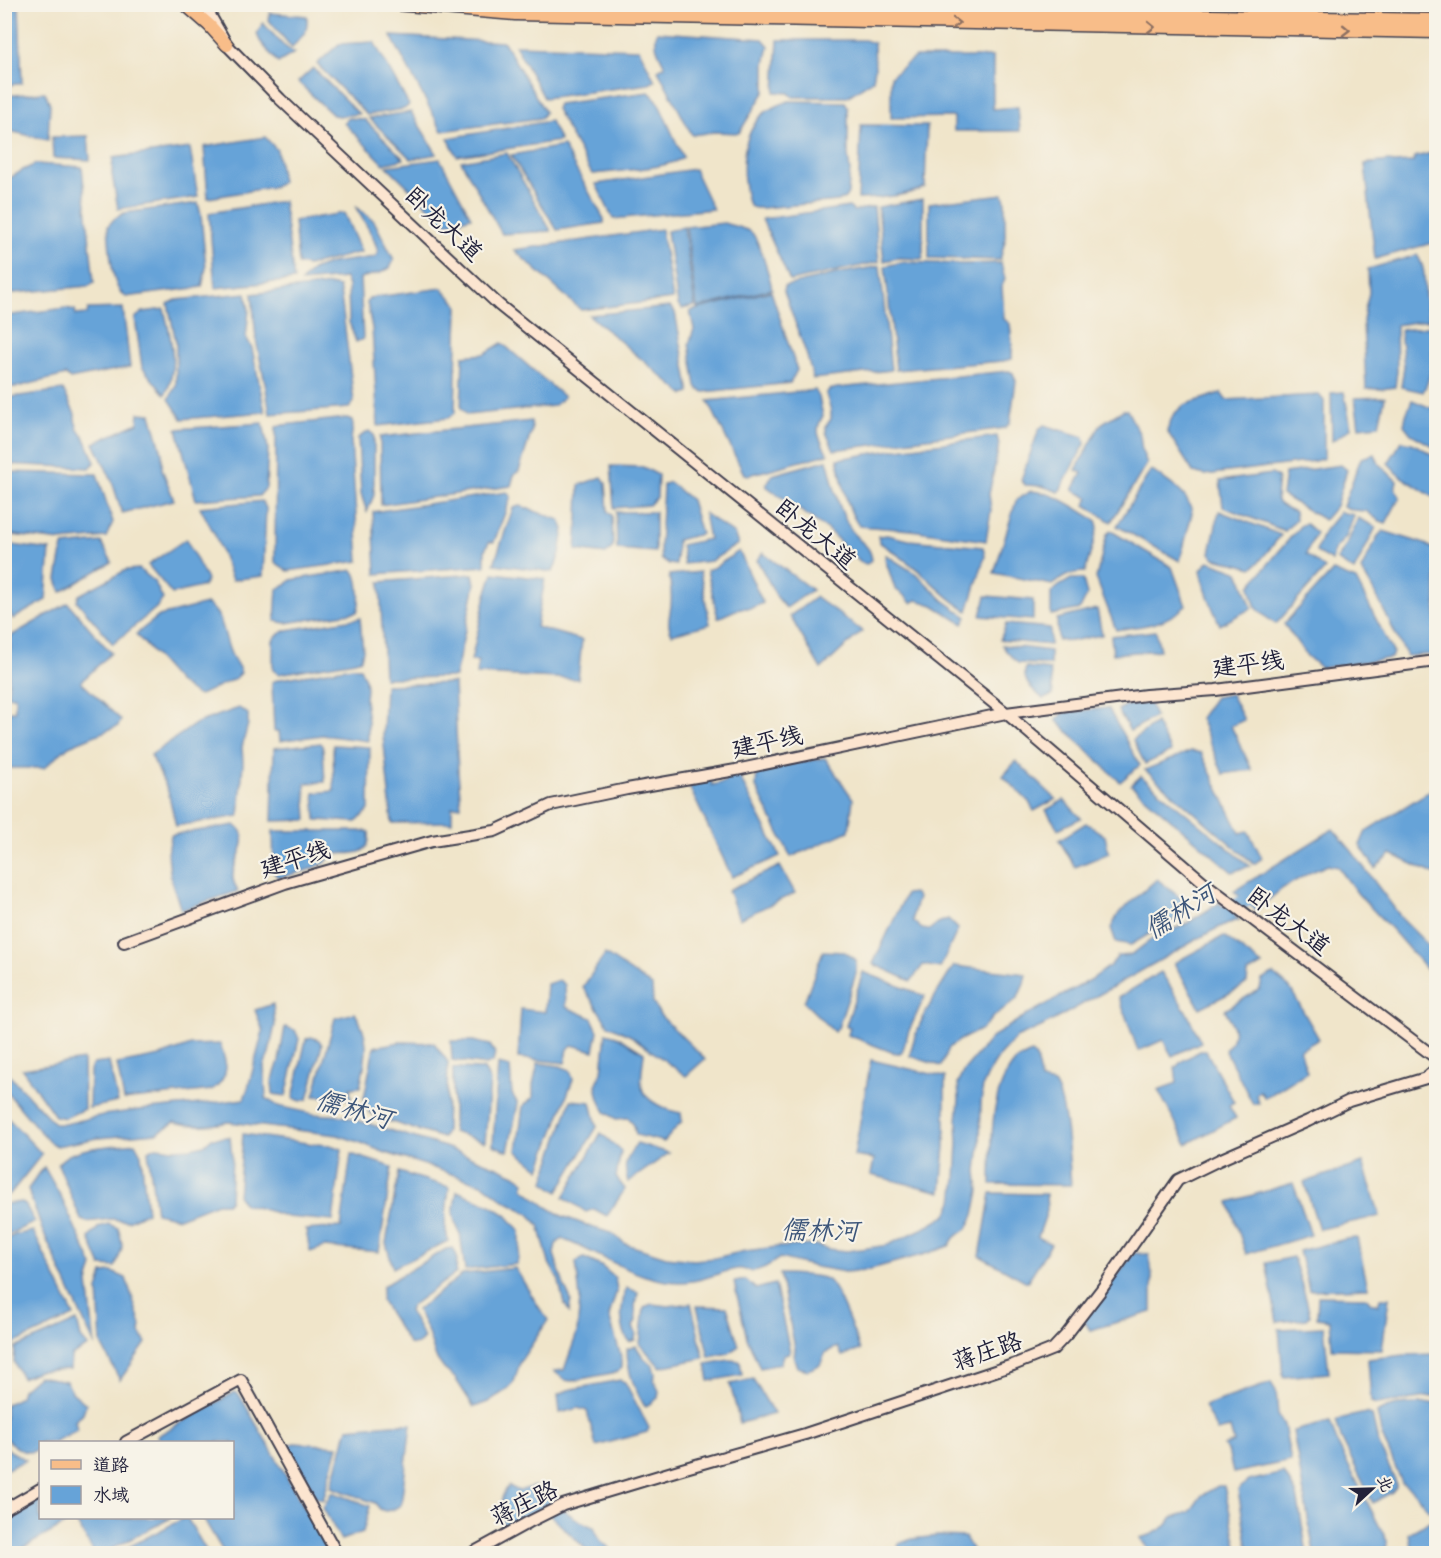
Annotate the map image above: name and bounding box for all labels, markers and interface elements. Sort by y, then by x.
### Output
one-way arrow [952,17,961,29]
one-way arrow [1147,20,1156,33]
one-way arrow [1342,24,1351,37]
street label: 卧龙大道 [395,180,489,271]
street label: 卧龙大道 [766,492,863,580]
street label: 建平线 [1210,645,1286,688]
street label: 建平线 [729,720,806,769]
street label: 建平线 [256,834,335,889]
water label: 儒林河 [1138,875,1228,950]
street label: 卧龙大道 [1239,880,1336,966]
water label: 儒林河 [310,1083,400,1142]
water label: 儒林河 [781,1213,863,1253]
street label: 蒋庄路 [948,1325,1028,1382]
legend [39,1441,234,1519]
text: 道路 [93,1454,129,1480]
north arrow [1342,1459,1402,1519]
text: 北 [1370,1472,1398,1496]
street label: 蒋庄路 [485,1474,565,1537]
text: 水域 [93,1484,129,1510]

